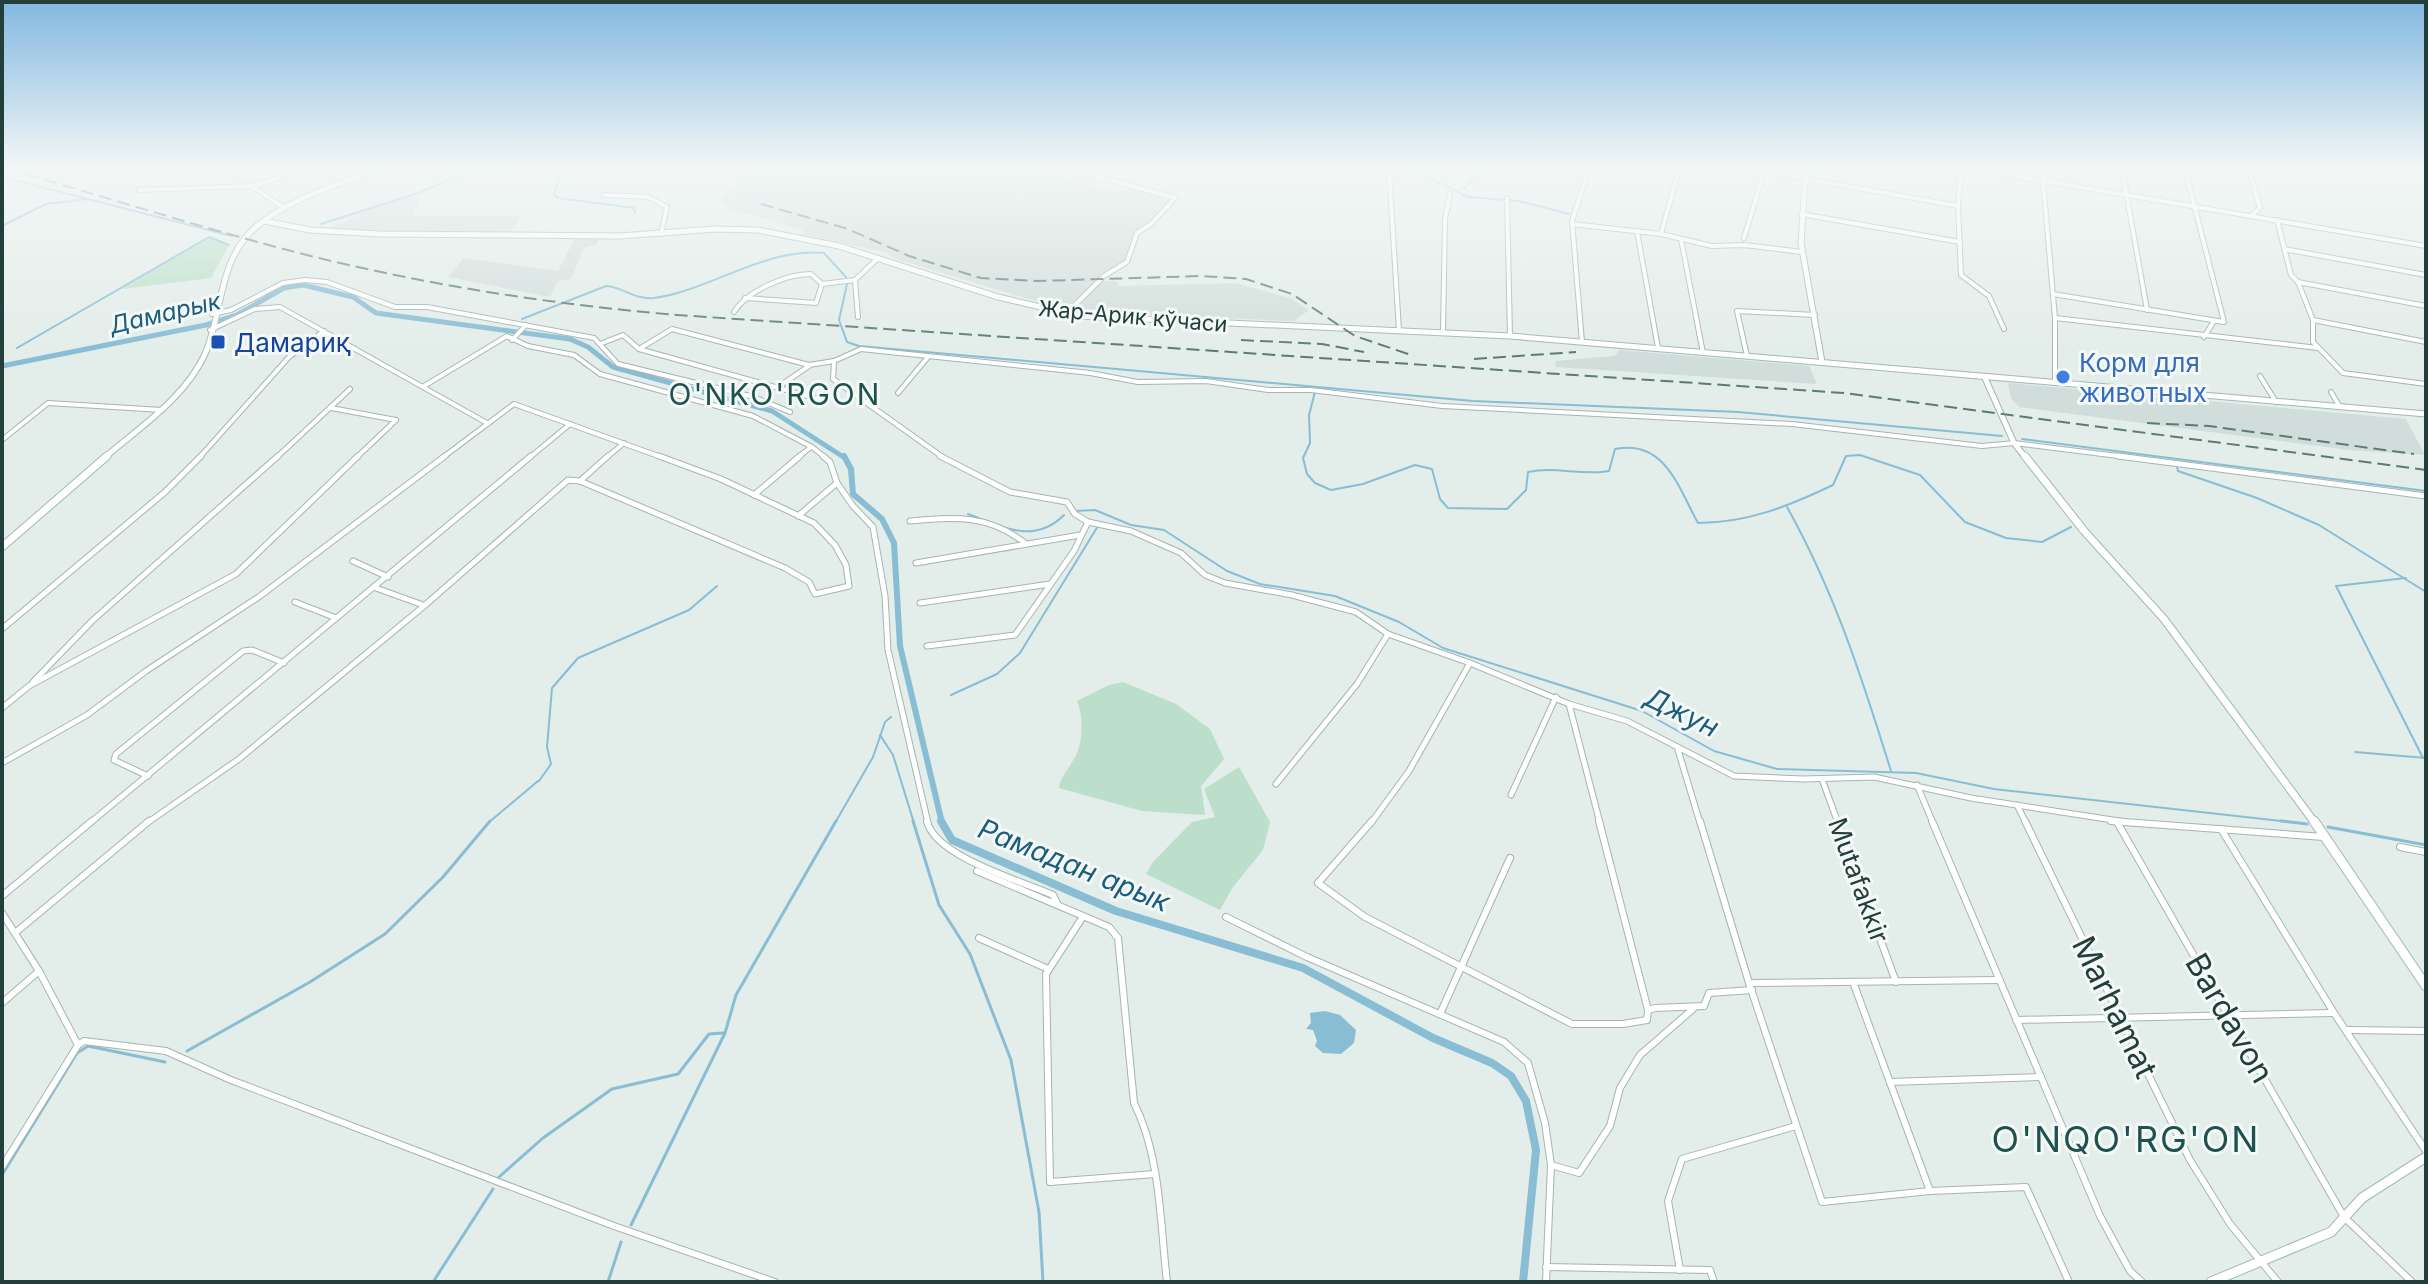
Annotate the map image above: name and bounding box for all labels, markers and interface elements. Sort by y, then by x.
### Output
water label: Дамарык [106,286,224,340]
street label: Жар-Арик кўчаси [1037,295,1229,337]
place label: Дамариқ [234,327,351,358]
marker: Дамариқ [209,333,227,351]
place label: Корм для животных [2079,347,2207,408]
marker: Корм для животных [2054,368,2072,386]
district label: O'NKO'RGON [669,376,881,412]
water label: Джун [1639,679,1724,744]
water label: Рамадан арык [973,811,1175,919]
street label: Mutafakkir [1822,813,1896,947]
street label: Marhamat [2064,930,2166,1084]
street label: Bardavon [2177,946,2283,1090]
district label: O'NQO'RG'ON [1992,1117,2260,1161]

